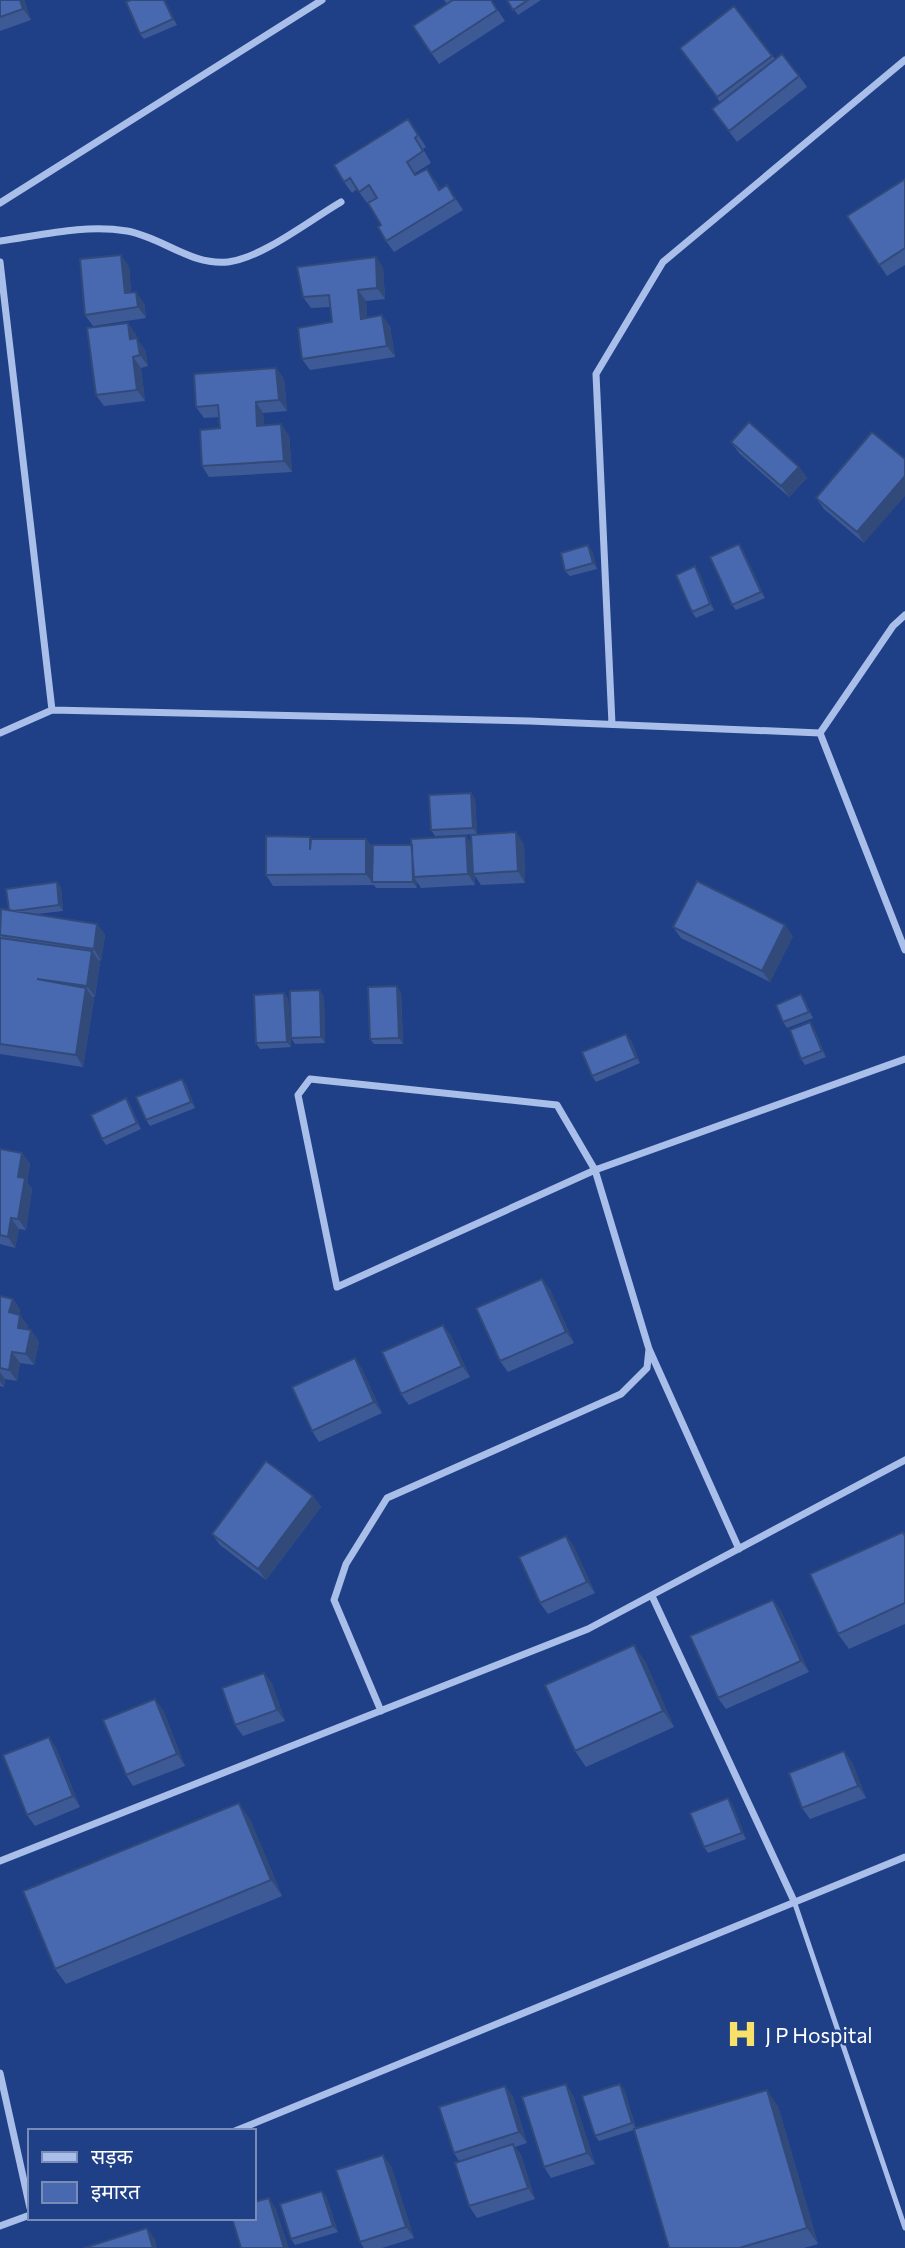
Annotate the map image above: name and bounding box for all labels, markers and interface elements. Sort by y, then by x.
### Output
hospital icon: J P Hospital [725,2017,759,2051]
place label: J P Hospital [765,2022,873,2047]
legend [28,2129,256,2220]
text: सड़क [91,2143,133,2168]
text: इमारत [91,2178,141,2203]

